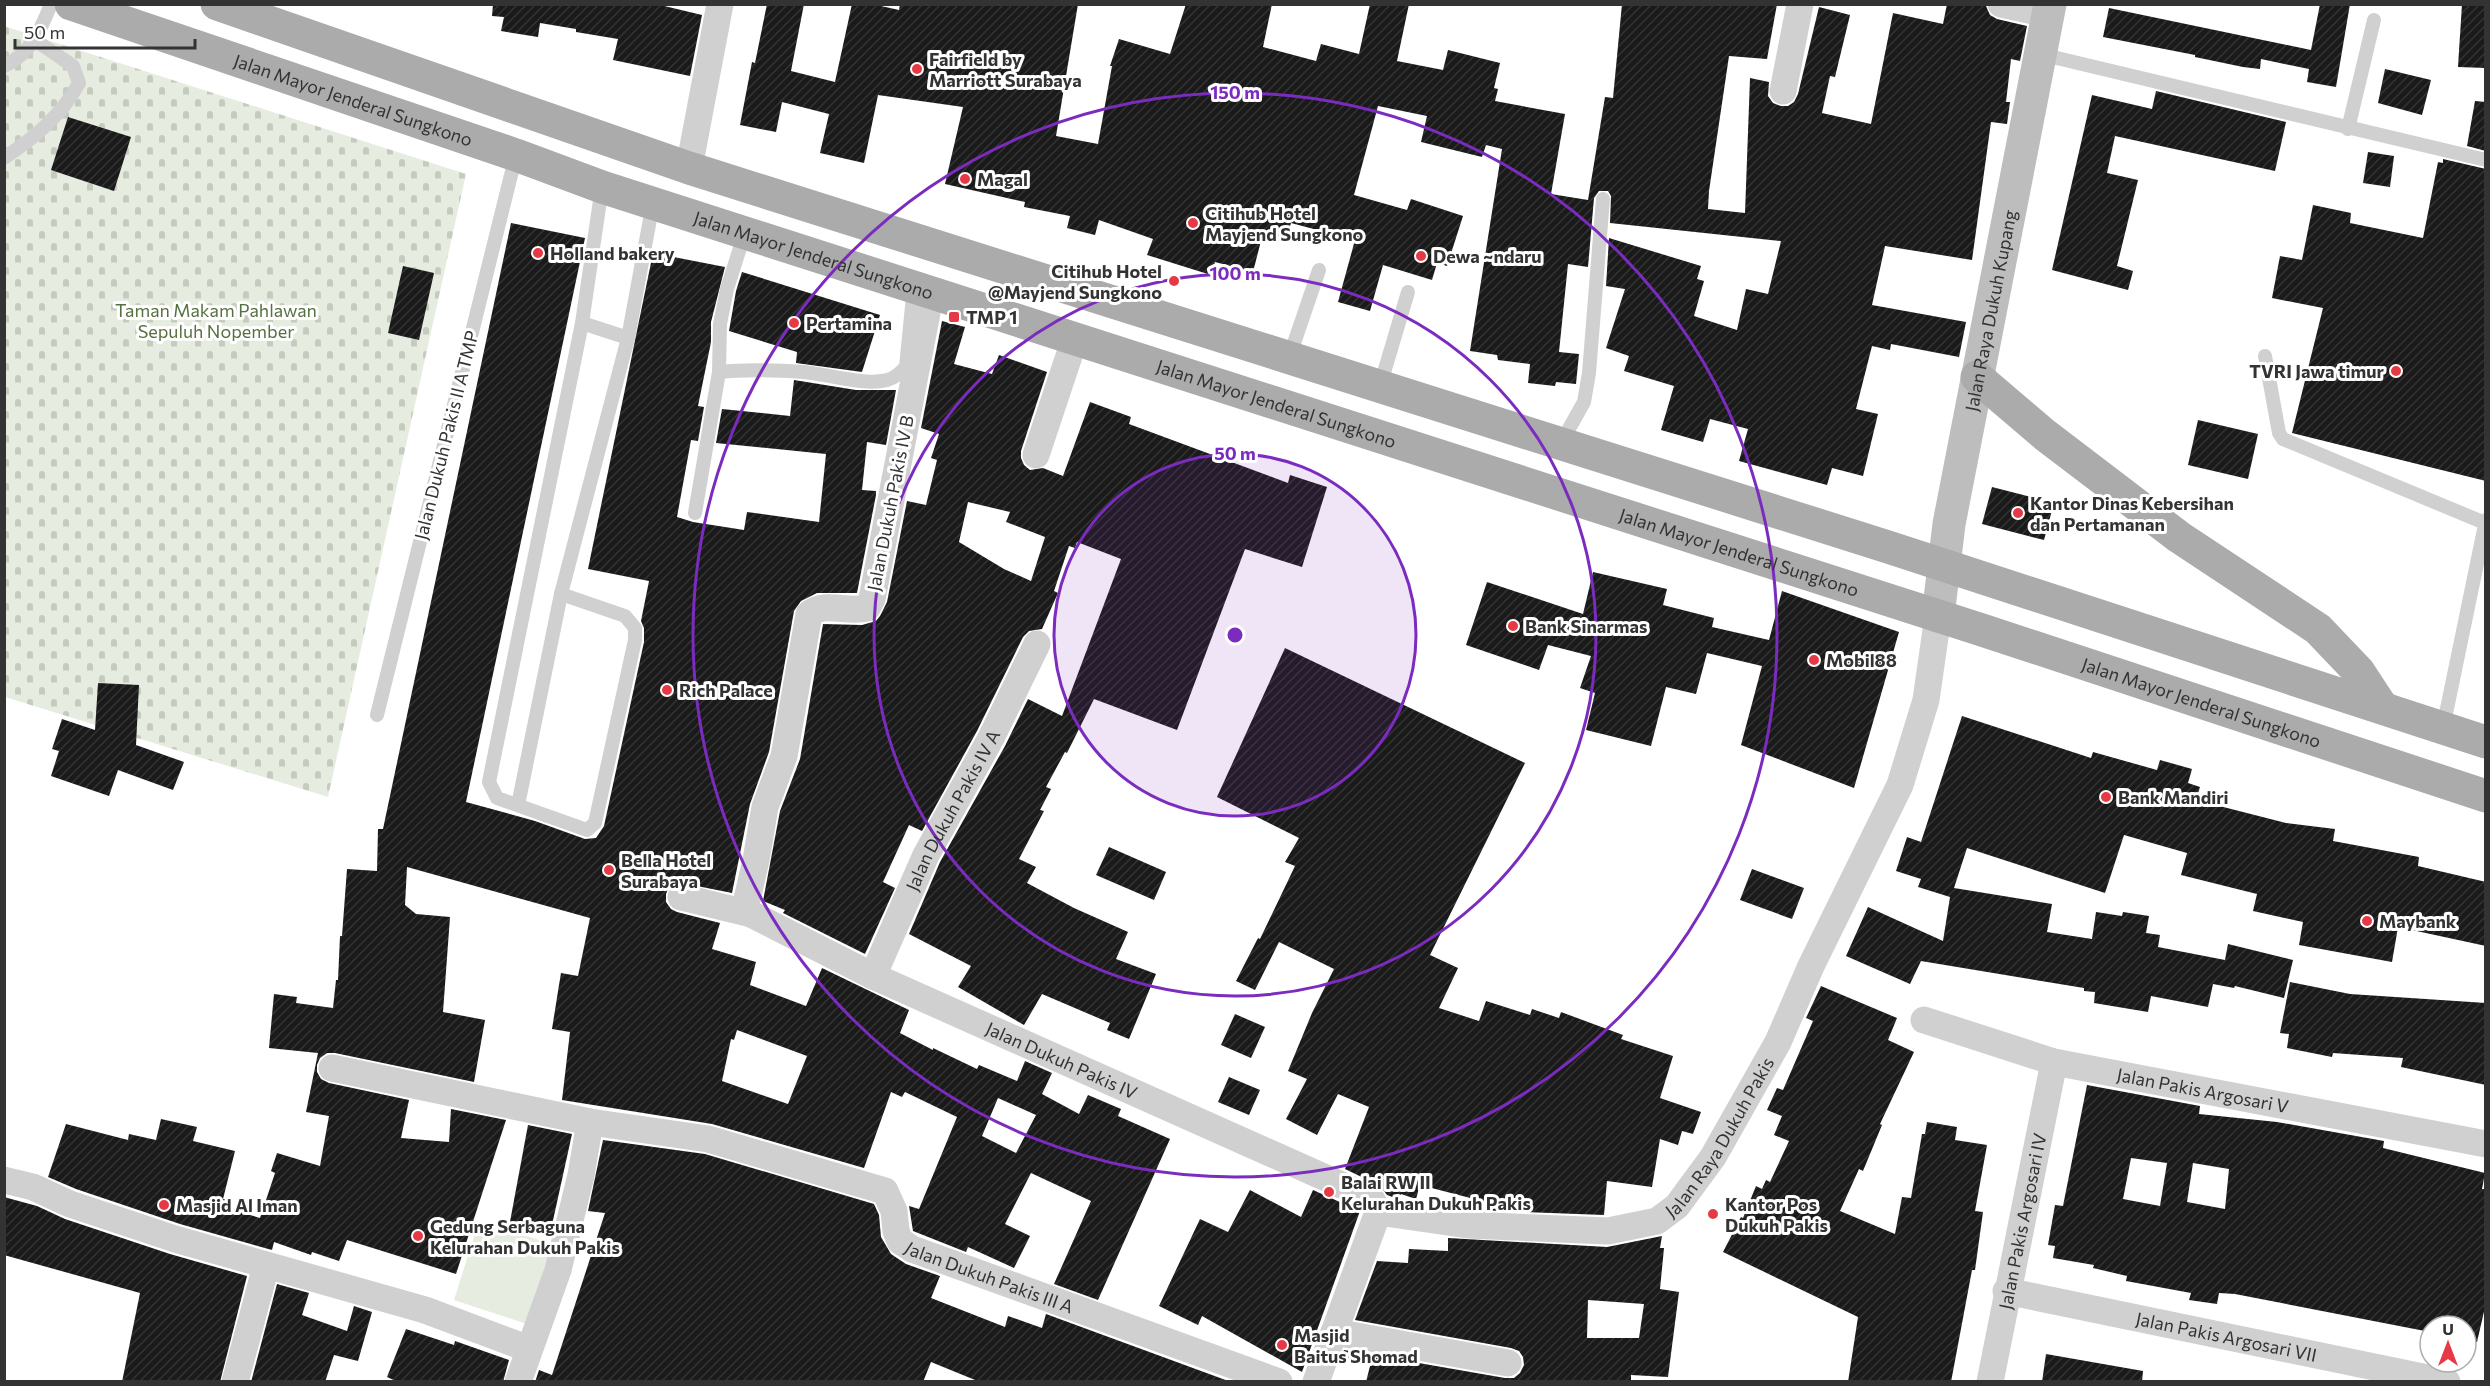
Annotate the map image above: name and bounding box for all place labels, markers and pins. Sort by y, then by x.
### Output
place label: Fairfield by Marriott Surabaya [929,48,1082,91]
marker: Fairfield by Marriott Surabaya [910,62,924,76]
place label: Magal [977,168,1028,190]
marker: Magal [958,172,972,186]
place label: Citihub Hotel Mayjend Sungkono [1205,202,1364,245]
marker: Citihub Hotel Mayjend Sungkono [1186,216,1200,230]
place label: Holland bakery [550,242,675,264]
place label: Dewa ~ndaru [1433,245,1542,267]
marker: Holland bakery [531,246,545,260]
marker: Dewa ~ndaru [1414,249,1428,263]
place label: Citihub Hotel @Mayjend Sungkono [988,260,1162,303]
marker: Citihub Hotel @Mayjend Sungkono [1167,274,1181,288]
place label: TMP 1 [966,306,1017,328]
marker: TMP 1 [947,310,961,324]
place label: Pertamina [806,312,892,334]
marker: Pertamina [787,316,801,330]
place label: TVRI Jawa timur [2249,360,2385,382]
marker: TVRI Jawa timur [2389,364,2403,378]
place label: Kantor Dinas Kebersihan dan Pertamanan [2030,492,2234,535]
marker: Kantor Dinas Kebersihan dan Pertamanan [2011,506,2025,520]
place label: Bank Sinarmas [1525,615,1647,637]
marker: Bank Sinarmas [1506,619,1520,633]
centre of rings [1225,625,1245,645]
place label: Mobil88 [1826,649,1897,671]
marker: Mobil88 [1807,653,1821,667]
place label: Rich Palace [679,679,773,701]
marker: Rich Palace [660,683,674,697]
place label: Bank Mandiri [2118,786,2229,808]
marker: Bank Mandiri [2099,790,2113,804]
place label: Bella Hotel Surabaya [621,849,711,892]
marker: Bella Hotel Surabaya [602,863,616,877]
place label: Maybank [2379,910,2457,932]
marker: Maybank [2360,914,2374,928]
place label: Balai RW II Kelurahan Dukuh Pakis [1341,1171,1531,1214]
marker: Balai RW II Kelurahan Dukuh Pakis [1322,1185,1336,1199]
place label: Kantor Pos Dukuh Pakis [1725,1193,1828,1236]
place label: Masjid Al Iman [176,1194,298,1216]
marker: Masjid Al Iman [157,1198,171,1212]
marker: Kantor Pos Dukuh Pakis [1706,1207,1720,1221]
place label: Gedung Serbaguna Kelurahan Dukuh Pakis [430,1215,620,1258]
marker: Gedung Serbaguna Kelurahan Dukuh Pakis [411,1229,425,1243]
place label: Masjid Baitus Shomad [1294,1324,1418,1367]
marker: Masjid Baitus Shomad [1275,1338,1289,1352]

